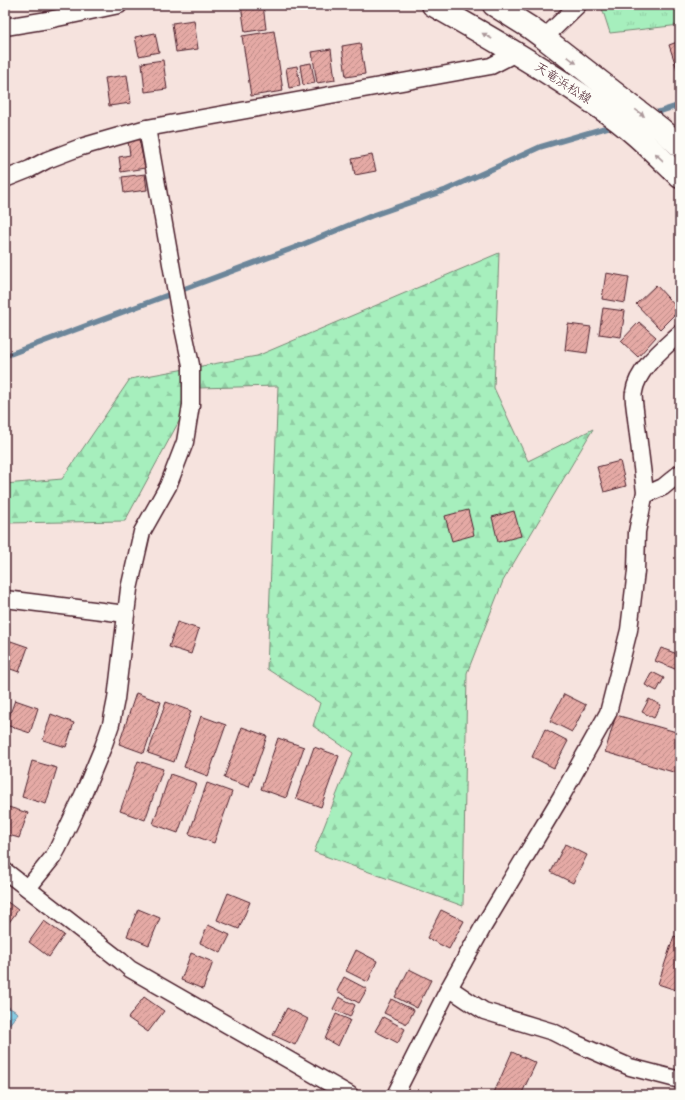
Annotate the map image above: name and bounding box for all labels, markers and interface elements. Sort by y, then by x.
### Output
one-way arrow [481,32,493,39]
one-way arrow [566,56,577,64]
street label: 天竜浜松線 [531,59,595,108]
one-way arrow [635,109,646,118]
one-way arrow [654,152,664,162]

